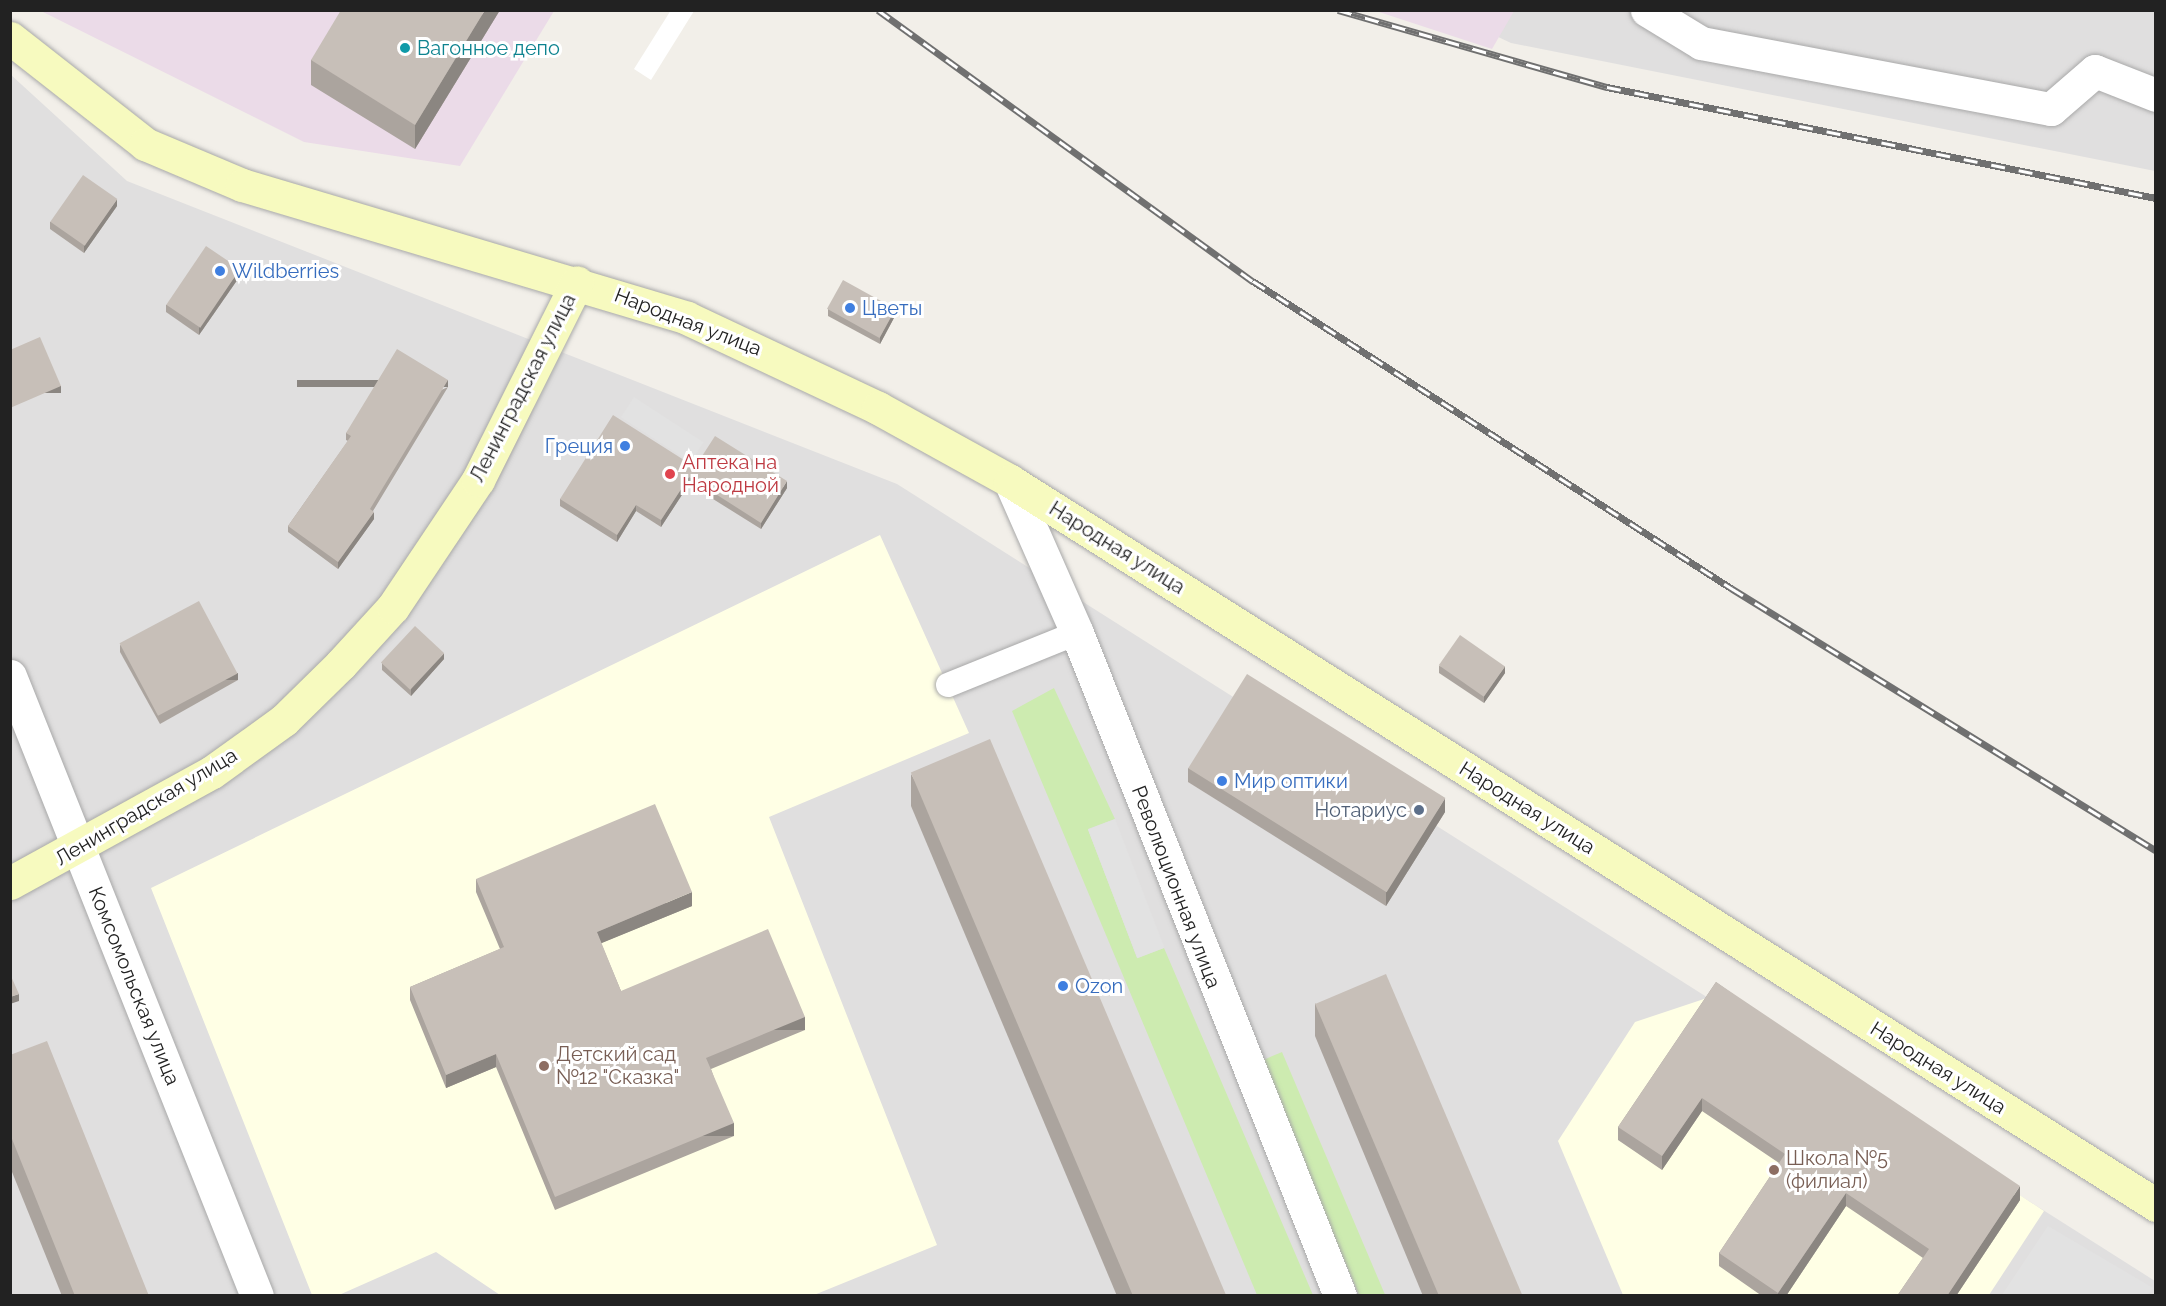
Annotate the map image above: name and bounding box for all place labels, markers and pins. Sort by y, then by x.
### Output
place label: Вагонное депо [417,36,560,60]
marker: Вагонное депо [398,41,412,55]
place label: Wildberries [232,259,339,283]
marker: Wildberries [213,264,227,278]
place label: Цветы [862,296,922,320]
marker: Цветы [843,301,857,315]
place label: Греция [545,434,613,458]
marker: Греция [618,439,632,453]
place label: Аптека на Народной [682,450,779,497]
marker: Аптека на Народной [663,467,677,481]
place label: Мир оптики [1234,769,1348,793]
marker: Мир оптики [1215,774,1229,788]
place label: Нотариус [1314,798,1407,822]
marker: Нотариус [1412,803,1426,817]
place label: Ozon [1075,974,1123,998]
marker: Ozon [1056,979,1070,993]
place label: Детский сад №12 "Сказка" [556,1042,680,1089]
marker: Детский сад №12 "Сказка" [537,1059,551,1073]
place label: Школа №5 (филиал) [1786,1146,1888,1193]
marker: Школа №5 (филиал) [1767,1163,1781,1177]

